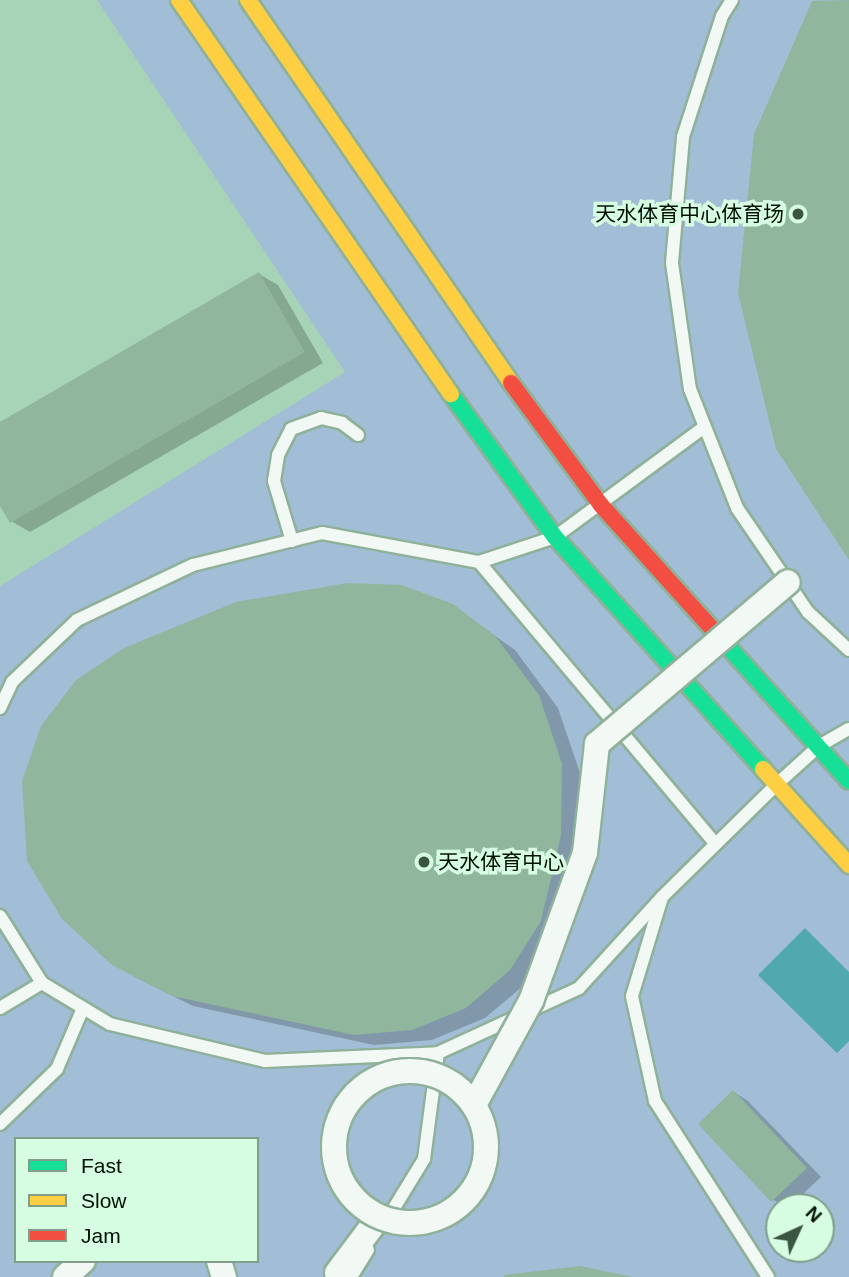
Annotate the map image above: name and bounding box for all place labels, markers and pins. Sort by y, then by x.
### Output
place label: 天水体育中心体育场 [595,201,784,227]
marker: 天水体育中心体育场 [790,206,806,222]
place label: 天水体育中心 [438,849,564,875]
marker: 天水体育中心 [416,854,432,870]

